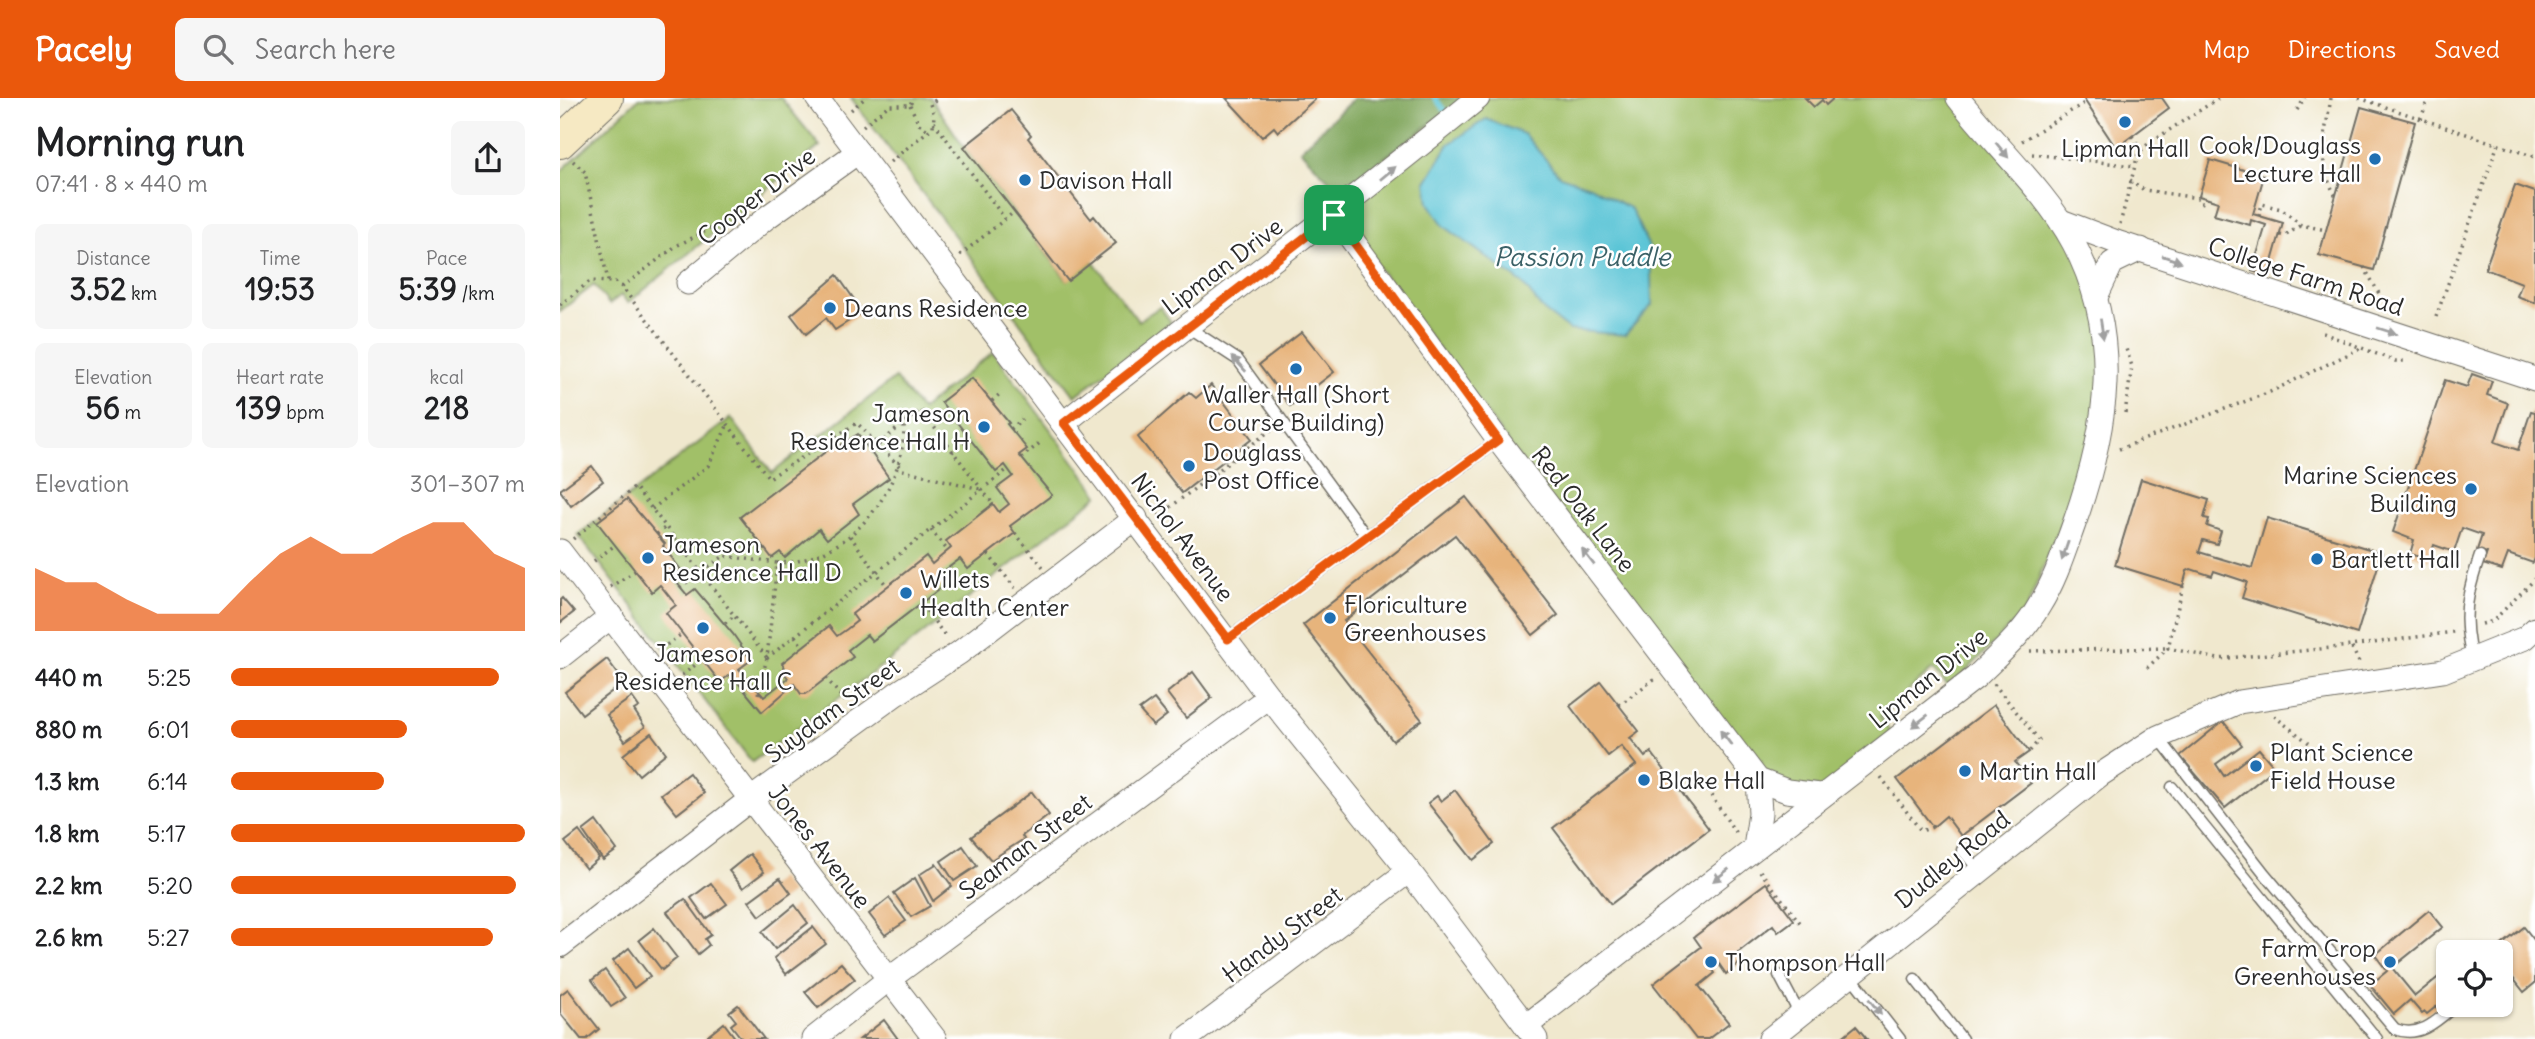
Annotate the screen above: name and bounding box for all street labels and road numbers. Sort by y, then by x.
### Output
street label: Cooper Drive [691,141,821,251]
street label: Lipman Drive [1156,211,1288,321]
street label: College Farm Road [2204,230,2408,322]
street label: Red Oak Lane [1526,440,1642,578]
street label: Nichol Avenue [1125,467,1241,607]
street label: Lipman Drive [1863,621,1993,735]
street label: Suydam Street [759,651,905,769]
street label: Jones Avenue [762,778,878,914]
street label: Seaman Street [953,786,1097,906]
street label: Dudley Road [1889,804,2015,914]
street label: Handy Street [1216,879,1348,989]

